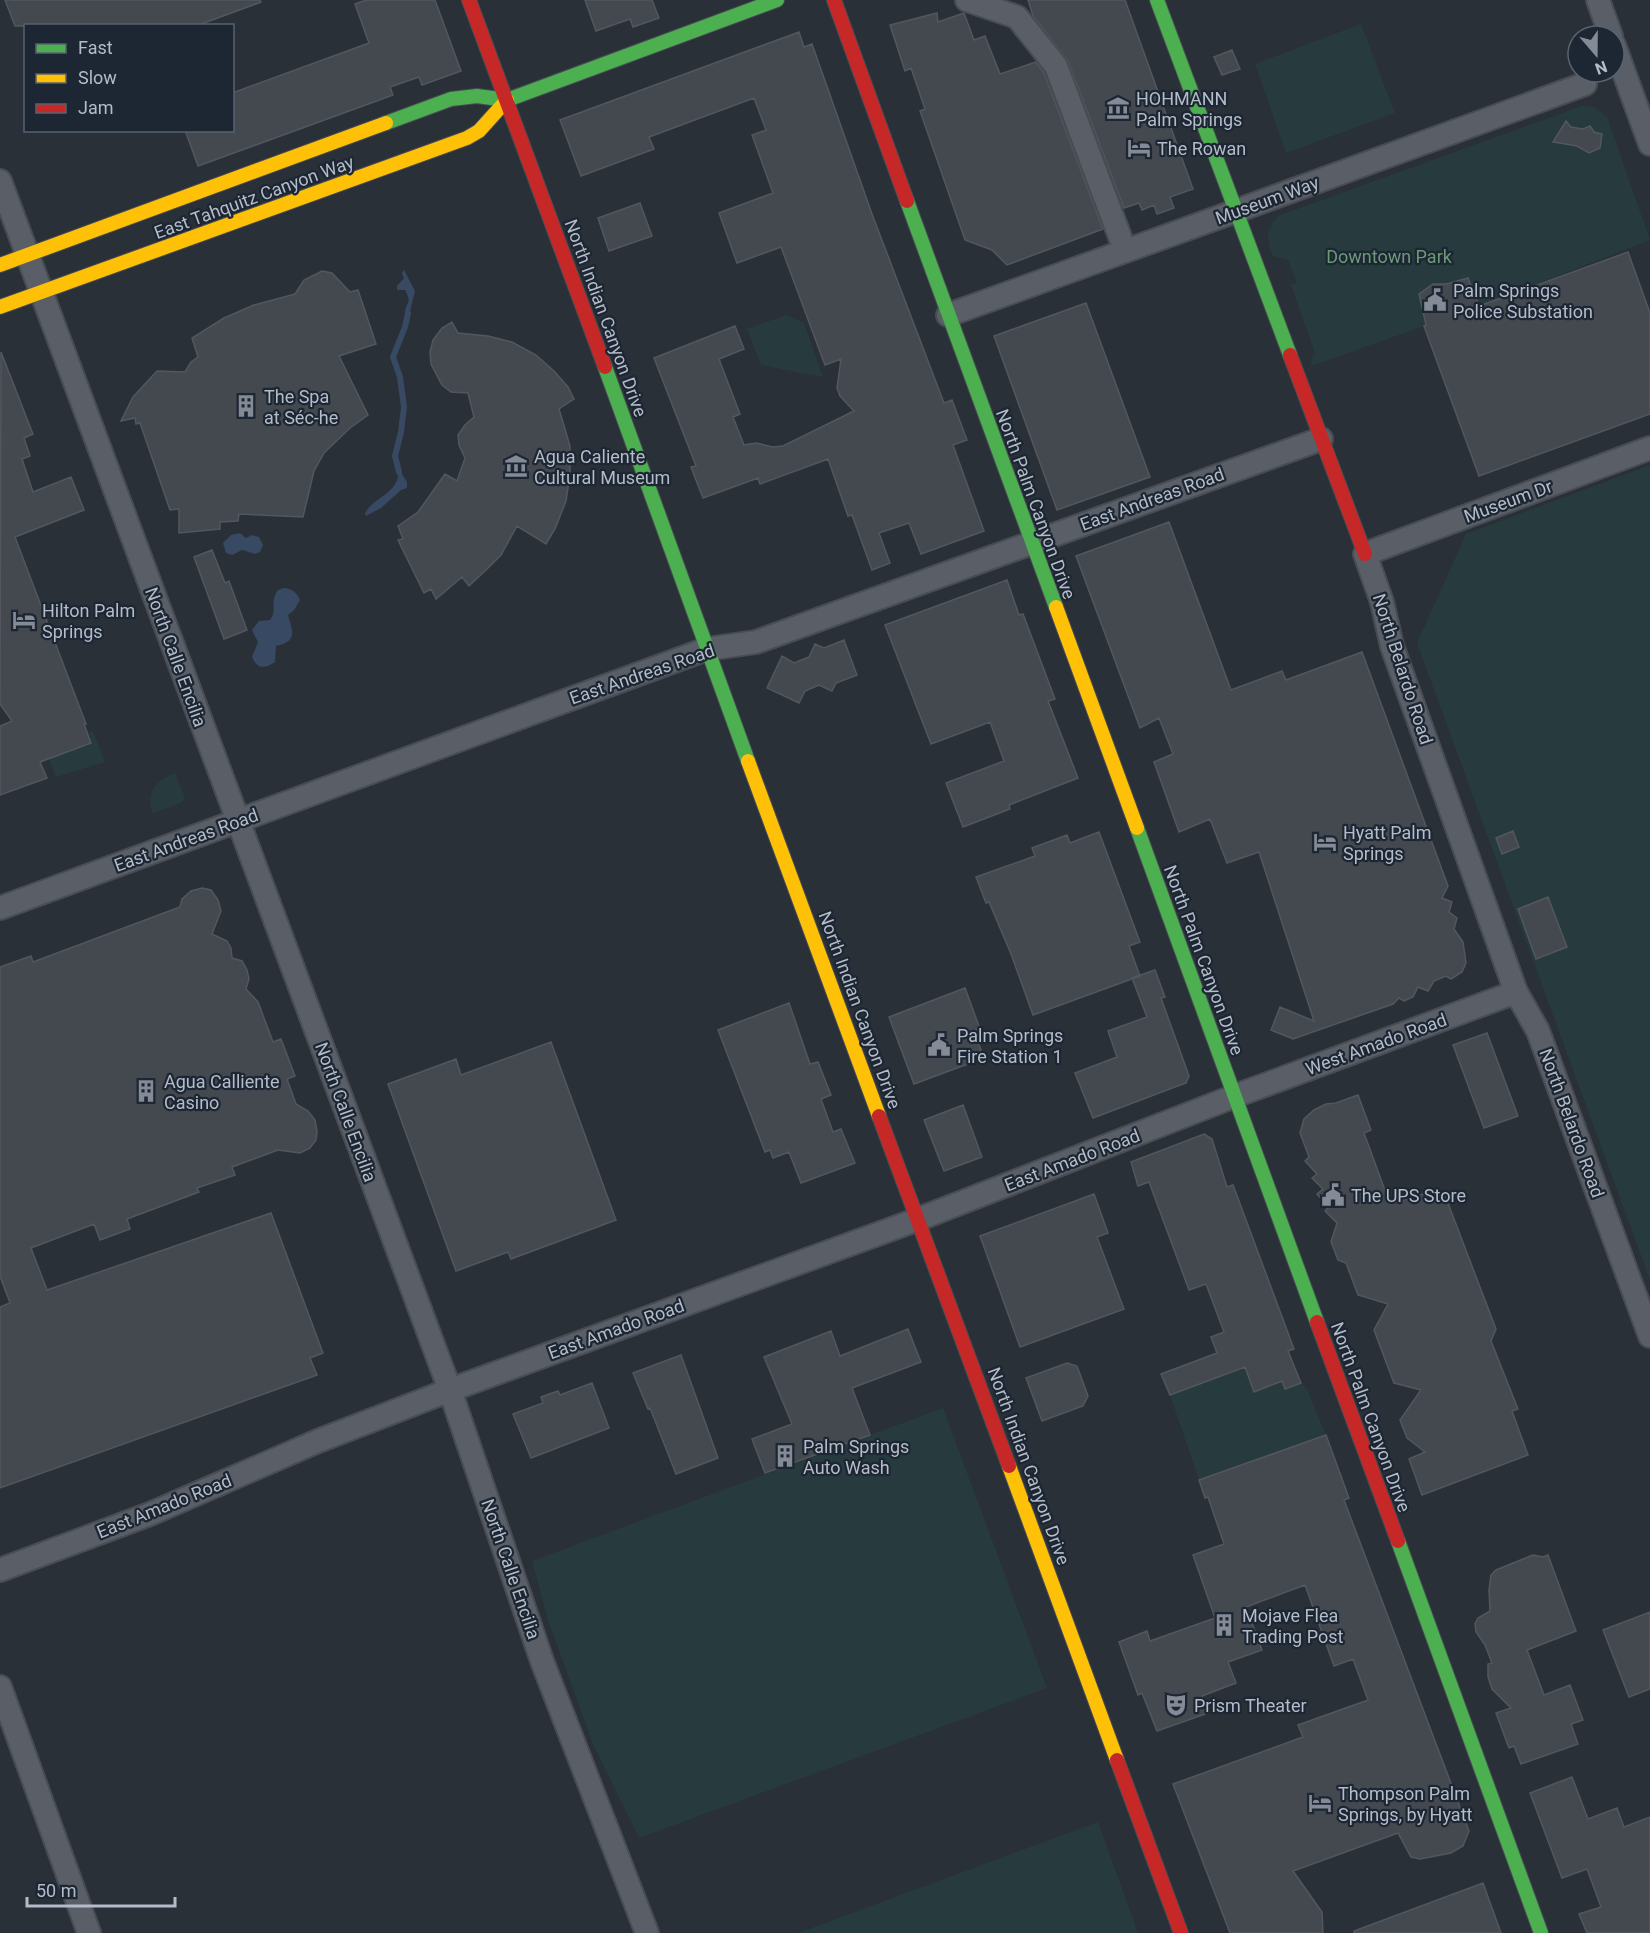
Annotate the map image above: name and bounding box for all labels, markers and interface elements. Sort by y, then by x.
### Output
legend [24,24,234,132]
north arrow [1566,24,1626,84]
text: Fast [78,37,113,58]
text: N [1592,57,1610,78]
text: Slow [78,67,117,88]
place label: HOHMANN Palm Springs [1136,88,1242,130]
museum icon: HOHMANN Palm Springs [1105,95,1131,121]
text: Jam [78,97,114,118]
hotel icon: The Rowan [1126,135,1152,161]
place label: The Rowan [1157,138,1246,159]
street label: East Tahquitz Canyon Way [151,151,357,243]
street label: Museum Way [1212,171,1322,228]
street label: North Indian Canyon Drive [560,216,652,420]
park label: Downtown Park [1326,246,1453,267]
place label: Palm Springs Police Substation [1453,280,1593,322]
public building icon: Palm Springs Police Substation [1422,287,1448,313]
place label: The Spa at Séc-he [264,386,338,428]
building icon: The Spa at Séc-he [233,393,259,419]
street label: North Palm Canyon Drive [992,406,1080,602]
place label: Agua Caliente Cultural Museum [534,446,670,488]
museum icon: Agua Caliente Cultural Museum [503,453,529,479]
street label: East Andreas Road [1077,463,1227,535]
street label: Museum Dr [1461,475,1555,527]
street label: North Calle Encilia [141,584,211,730]
street label: North Belardo Road [1369,591,1437,747]
place label: Hilton Palm Springs [42,600,135,642]
hotel icon: Hilton Palm Springs [11,607,37,633]
street label: East Andreas Road [567,639,717,709]
street label: East Andreas Road [111,804,261,876]
place label: Hyatt Palm Springs [1343,822,1431,864]
hotel icon: Hyatt Palm Springs [1312,829,1338,855]
street label: North Palm Canyon Drive [1160,862,1248,1058]
street label: North Indian Canyon Drive [814,908,906,1112]
street label: West Amado Road [1303,1009,1449,1079]
place label: Palm Springs Fire Station 1 [957,1025,1063,1067]
public building icon: Palm Springs Fire Station 1 [926,1032,952,1058]
street label: North Calle Encilia [311,1039,381,1185]
street label: North Belardo Road [1535,1046,1609,1200]
place label: Agua Calliente Casino [164,1071,280,1113]
building icon: Agua Calliente Casino [133,1078,159,1104]
street label: East Amado Road [1001,1125,1143,1195]
public building icon: The UPS Store [1320,1182,1346,1208]
place label: The UPS Store [1351,1185,1466,1206]
street label: East Amado Road [545,1295,687,1363]
street label: North Palm Canyon Drive [1327,1319,1415,1515]
street label: North Indian Canyon Drive [983,1364,1075,1568]
place label: Palm Springs Auto Wash [803,1436,909,1478]
building icon: Palm Springs Auto Wash [772,1443,798,1469]
street label: East Amado Road [94,1469,234,1543]
street label: North Calle Encilia [477,1496,545,1642]
place label: Mojave Flea Trading Post [1242,1605,1343,1647]
building icon: Mojave Flea Trading Post [1211,1612,1237,1638]
theatre icon: Prism Theater [1163,1692,1189,1718]
place label: Prism Theater [1194,1695,1307,1716]
place label: Thompson Palm Springs, by Hyatt [1338,1783,1473,1825]
hotel icon: Thompson Palm Springs, by Hyatt [1307,1790,1333,1816]
scale bar [27,1870,176,1908]
text: 50 m [36,1880,76,1901]

